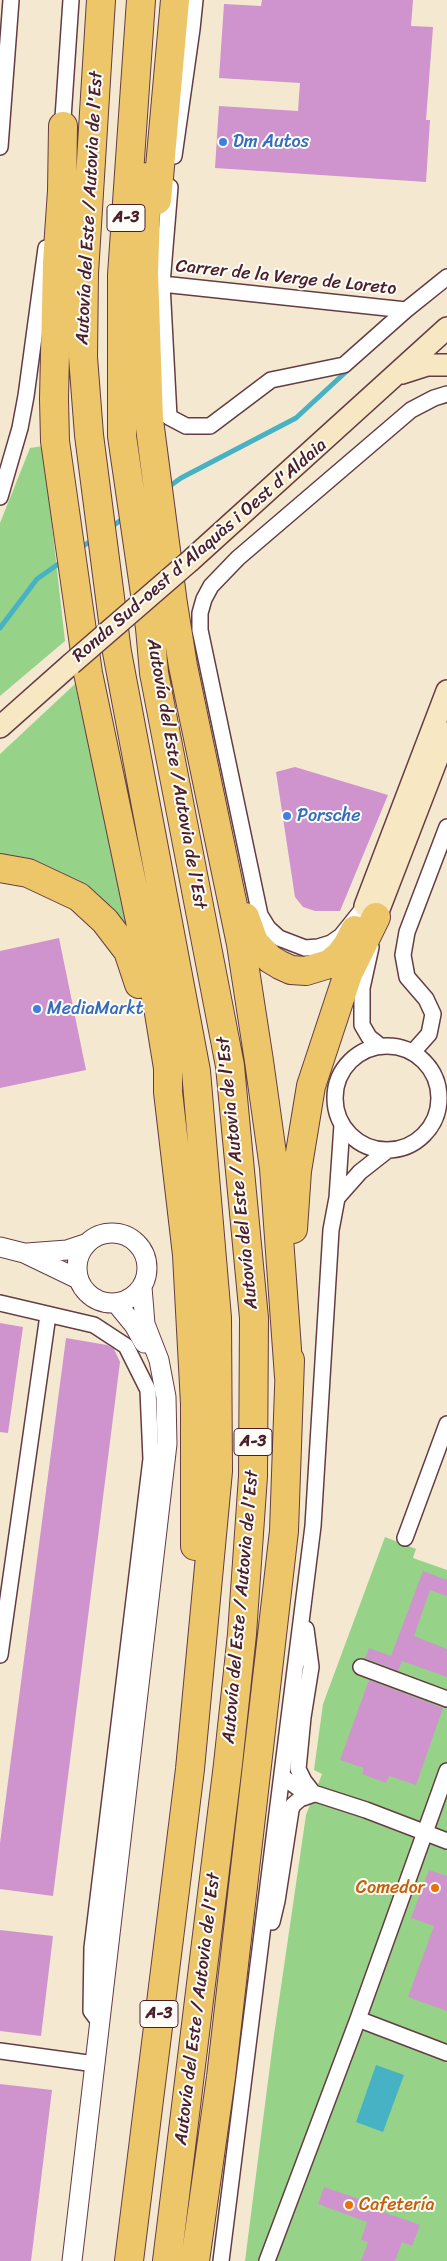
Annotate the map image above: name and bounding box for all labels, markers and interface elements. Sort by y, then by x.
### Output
street label: Autovía del Este / Autovia de l'Est [72,71,108,345]
place label: Dm Autos [233,131,309,153]
marker: Dm Autos [217,136,229,148]
road number: A-3 [107,204,145,232]
street label: Carrer de la Verge de Loreto [175,256,397,300]
street label: Ronda Sud-oest d'Alaquàs i Oest d'Aldaia [69,435,331,667]
street label: Autovía del Este / Autovia de l'Est [142,637,210,911]
place label: Porsche [297,805,360,827]
marker: Porsche [281,810,293,822]
place label: MediaMarkt [47,998,144,1020]
marker: MediaMarkt [31,1003,43,1015]
street label: Autovía del Este / Autovia de l'Est [213,1036,263,1310]
road number: A-3 [234,1428,272,1455]
street label: Autovía del Este / Autovia de l'Est [218,1470,264,1744]
street label: Autovía del Este / Autovia de l'Est [171,1872,225,2146]
place label: Comedor [356,1877,425,1899]
marker: Comedor [429,1882,441,1894]
road number: A-3 [140,2000,178,2028]
place label: Cafetería [359,2194,434,2216]
marker: Cafetería [343,2199,355,2211]

